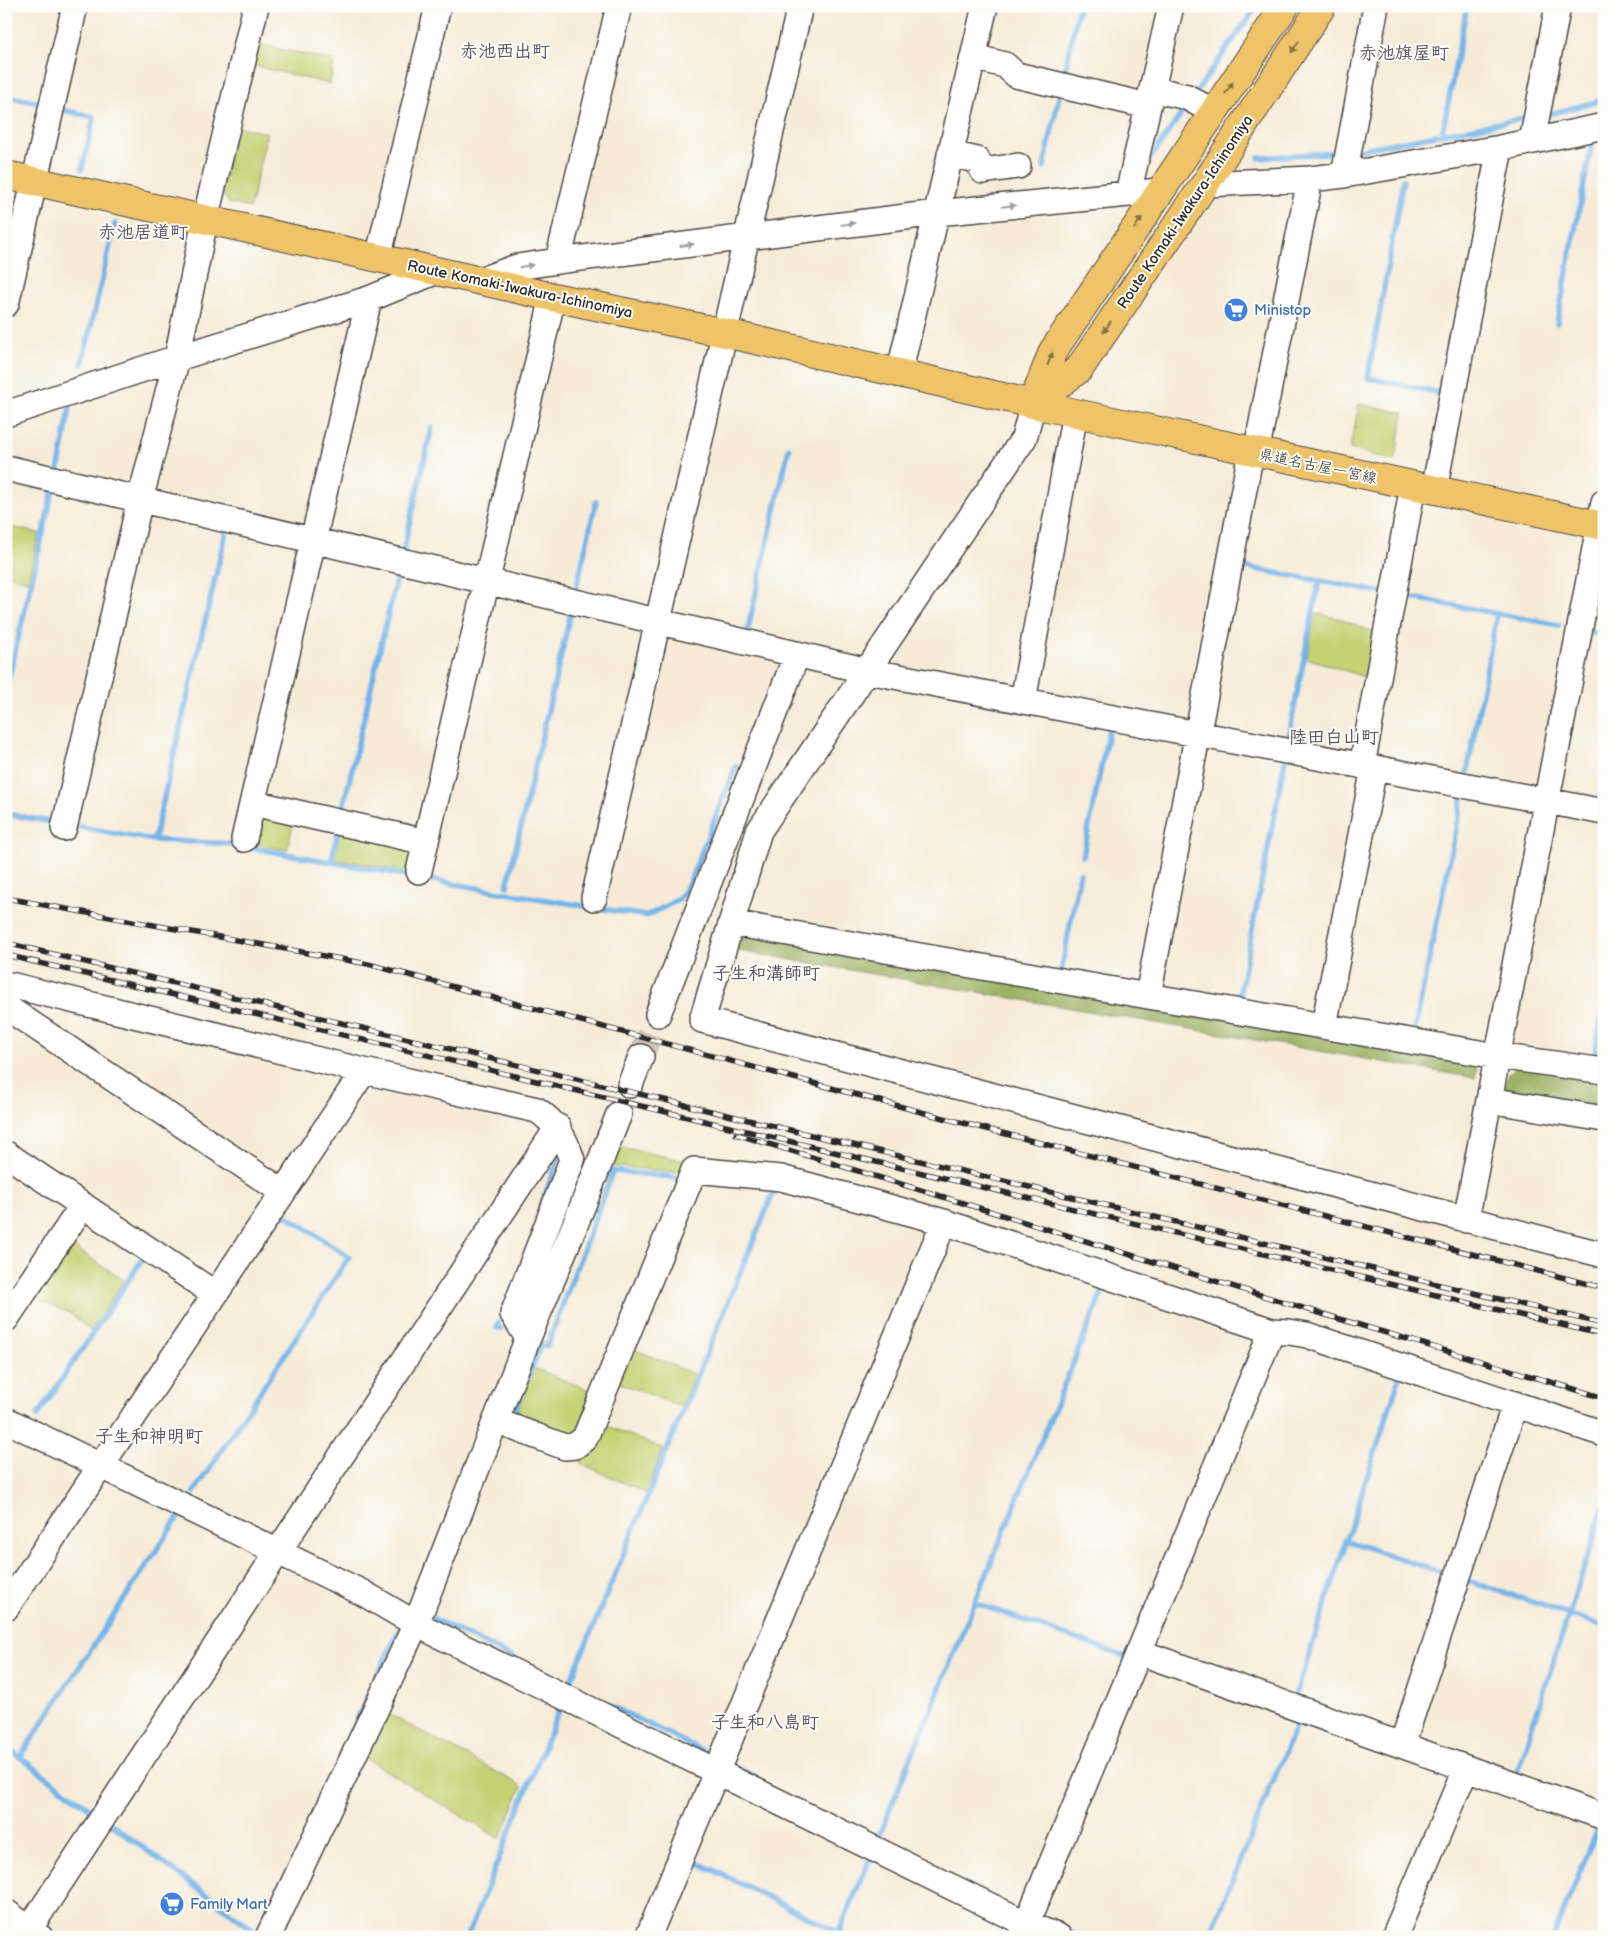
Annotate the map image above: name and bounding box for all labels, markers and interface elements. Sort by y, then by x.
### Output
one-way arrow [1290,40,1300,54]
district label: 赤池西出町 [460,41,550,62]
district label: 赤池旗屋町 [1359,43,1449,64]
one-way arrow [1224,81,1234,94]
street label: Route Komaki-Iwakura-Ichinomiya [1113,112,1258,313]
one-way arrow [1002,202,1018,210]
one-way arrow [1134,216,1143,229]
one-way arrow [840,220,856,228]
district label: 赤池居道町 [98,222,188,243]
one-way arrow [679,241,695,249]
street label: Route Komaki-Iwakura-Ichinomiya [406,256,634,323]
one-way arrow [518,262,534,270]
supermarket icon: Ministop [1223,297,1249,323]
place label: Ministop [1254,301,1312,320]
one-way arrow [1102,320,1112,334]
one-way arrow [1046,351,1054,366]
street label: 県道名古屋一宮線 [1257,445,1379,488]
district label: 陸田白山町 [1289,727,1379,748]
district label: 子生和溝師町 [712,963,820,984]
district label: 子生和神明町 [95,1426,203,1447]
district label: 子生和八島町 [711,1712,819,1733]
supermarket icon: Family Mart [159,1891,185,1917]
place label: Family Mart [190,1895,268,1914]

